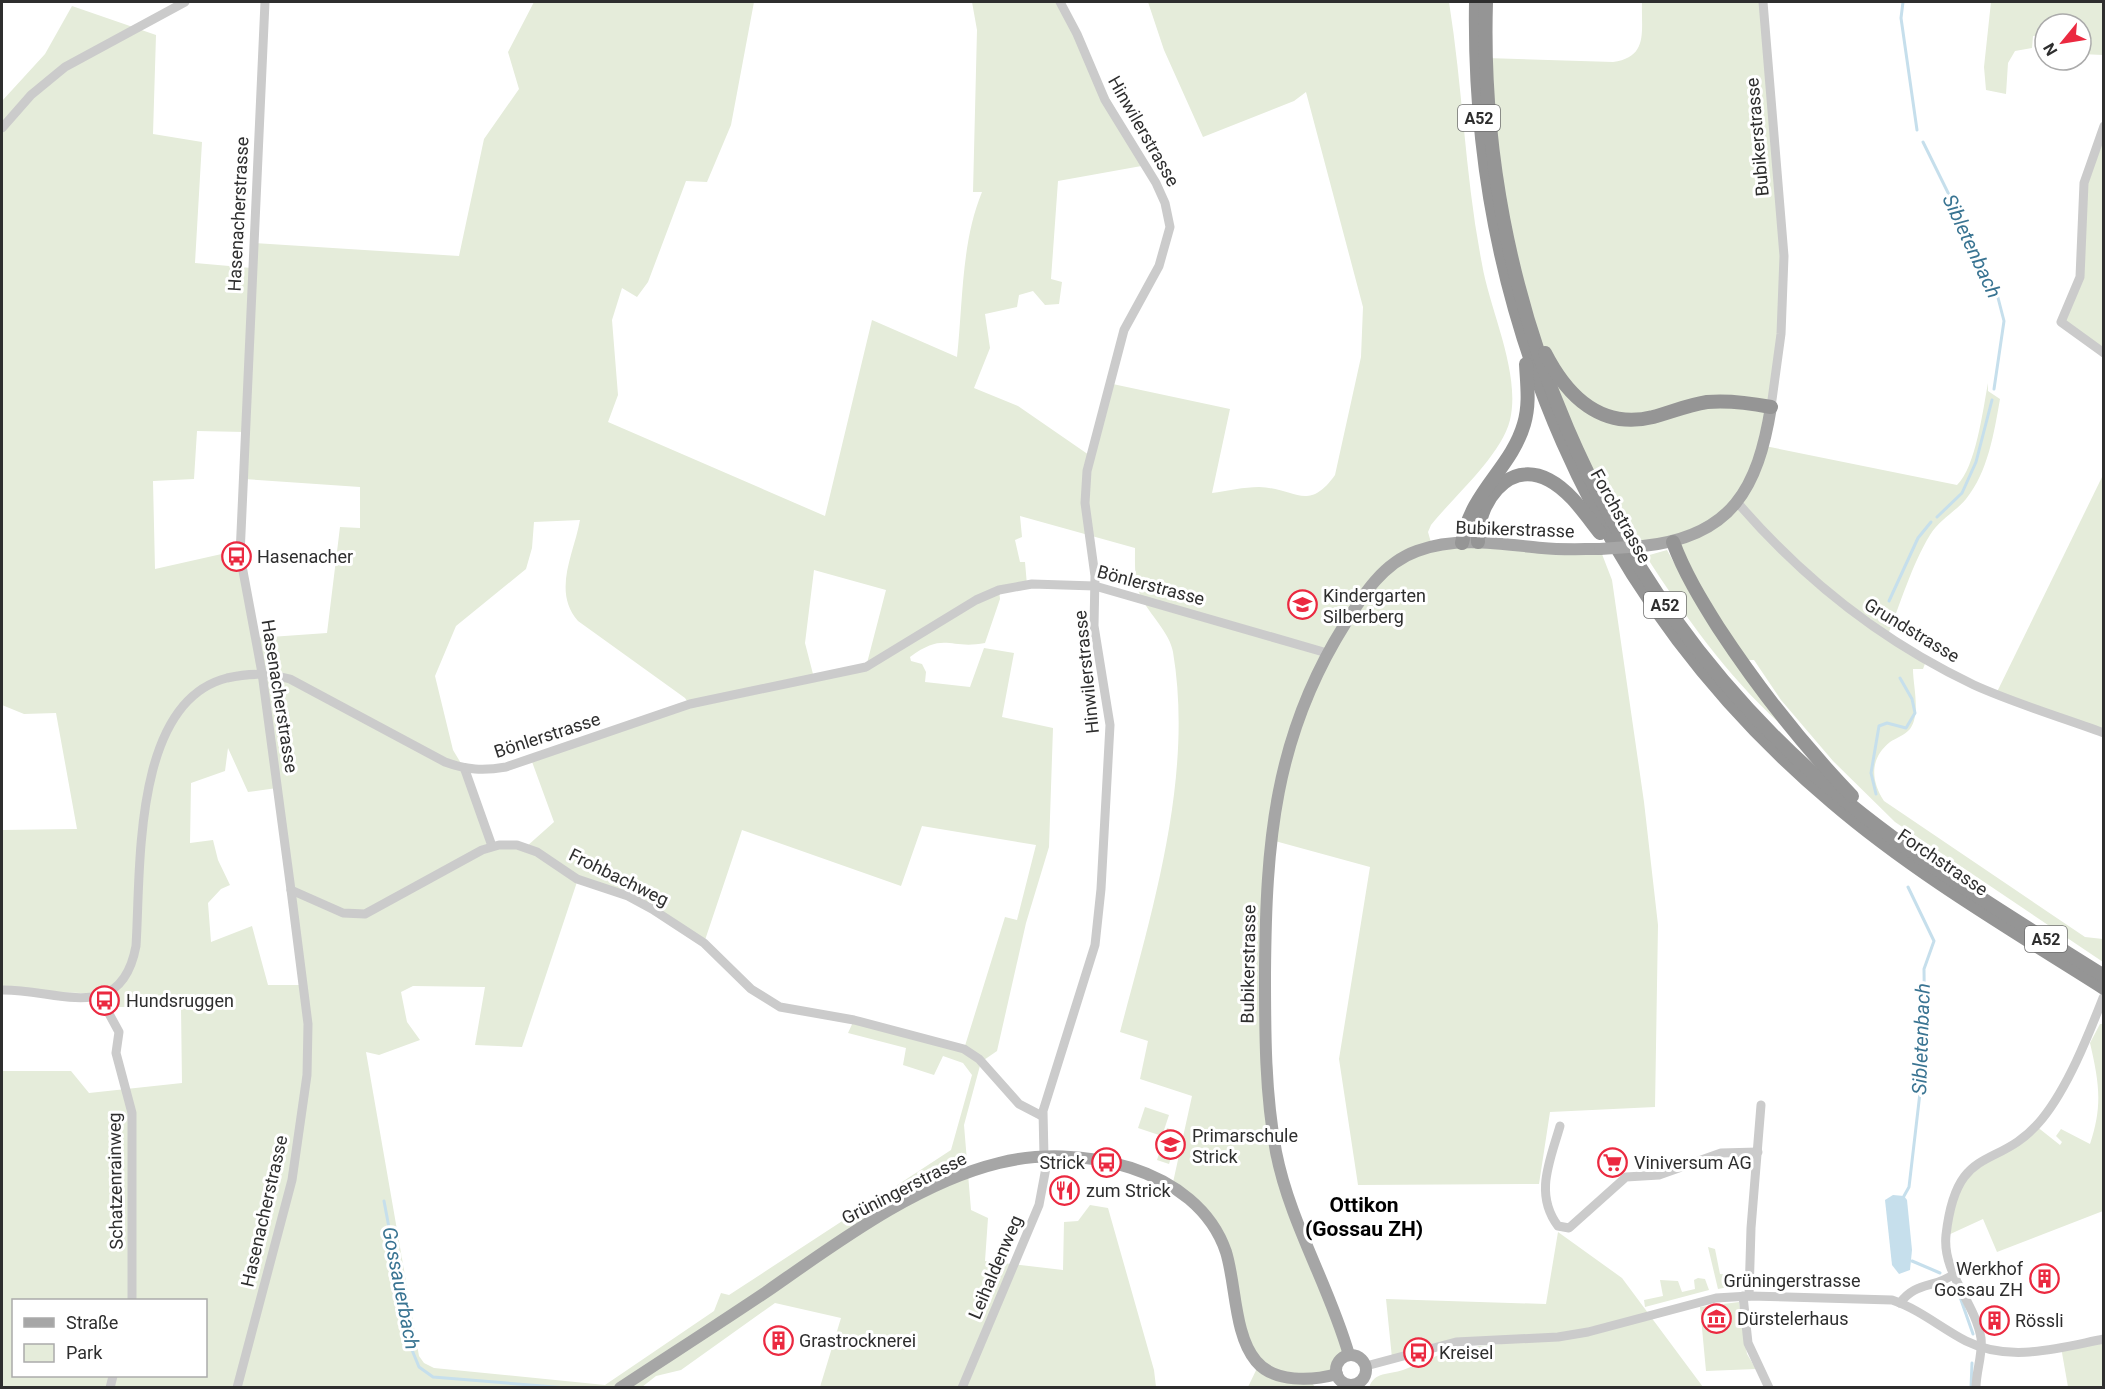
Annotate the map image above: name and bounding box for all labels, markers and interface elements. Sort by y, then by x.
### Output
north arrow [2033,12,2093,72]
text: N [2039,40,2061,59]
street label: Hinwilerstrasse [1104,72,1184,190]
street label: Bubikerstrasse [1741,77,1773,197]
road number: A52 [1458,105,1500,131]
street label: Hasenacherstrasse [223,136,253,292]
water label: Sibletenbach [1938,190,2006,302]
street label: Forchstrasse [1587,465,1655,567]
street label: Bubikerstrasse [1455,516,1575,542]
bus stop icon: Hasenacher [220,540,252,572]
place label: Hasenacher [257,546,353,567]
street label: Bönlerstrasse [1095,561,1207,609]
place label: Kindergarten Silberberg [1323,585,1426,627]
school or university icon: Kindergarten Silberberg [1286,589,1318,621]
road number: A52 [1644,592,1686,618]
street label: Grundstrasse [1861,593,1963,667]
street label: Hinwilerstrasse [1069,609,1103,735]
street label: Hasenacherstrasse [258,618,302,774]
street label: Bönlerstrasse [491,708,603,762]
street label: Forchstrasse [1894,824,1992,900]
street label: Frohbachweg [566,844,672,910]
street label: Bubikerstrasse [1236,904,1260,1024]
road number: A52 [2025,926,2067,952]
water label: Sibletenbach [1907,983,1935,1095]
bus stop icon: Hundsruggen [89,984,121,1016]
place label: Hundsruggen [126,990,234,1011]
street label: Schatzenrainweg [103,1112,127,1250]
place label: Primarschule Strick [1192,1125,1298,1167]
school or university icon: Primarschule Strick [1155,1129,1187,1161]
street label: Hasenacherstrasse [236,1133,292,1289]
bus stop icon: Strick [1090,1146,1122,1178]
supermarket icon: Viniversum AG [1597,1146,1629,1178]
street label: Grüningerstrasse [838,1148,970,1228]
place label: Strick [1039,1152,1086,1173]
place label: Viniversum AG [1634,1152,1752,1173]
restaurant icon: zum Strick [1049,1174,1081,1206]
place label: zum Strick [1086,1180,1172,1201]
district label: Ottikon (Gossau ZH) [1305,1193,1423,1241]
street label: Leihaldenweg [964,1212,1026,1322]
water label: Gossauerbach [377,1225,425,1351]
place label: Werkhof Gossau ZH [1934,1258,2024,1300]
building icon: Werkhof Gossau ZH [2028,1262,2060,1294]
street label: Grüningerstrasse [1723,1270,1861,1291]
legend [12,1299,207,1377]
museum icon: Dürstelerhaus [1700,1302,1732,1334]
building icon: Rössli [1978,1304,2010,1336]
place label: Dürstelerhaus [1737,1308,1849,1329]
place label: Rössli [2015,1310,2064,1331]
text: Straße [66,1312,118,1333]
building icon: Grastrocknerei [762,1324,794,1356]
place label: Grastrocknerei [799,1330,916,1351]
bus stop icon: Kreisel [1402,1336,1434,1368]
text: Park [66,1342,103,1363]
place label: Kreisel [1439,1342,1493,1363]

